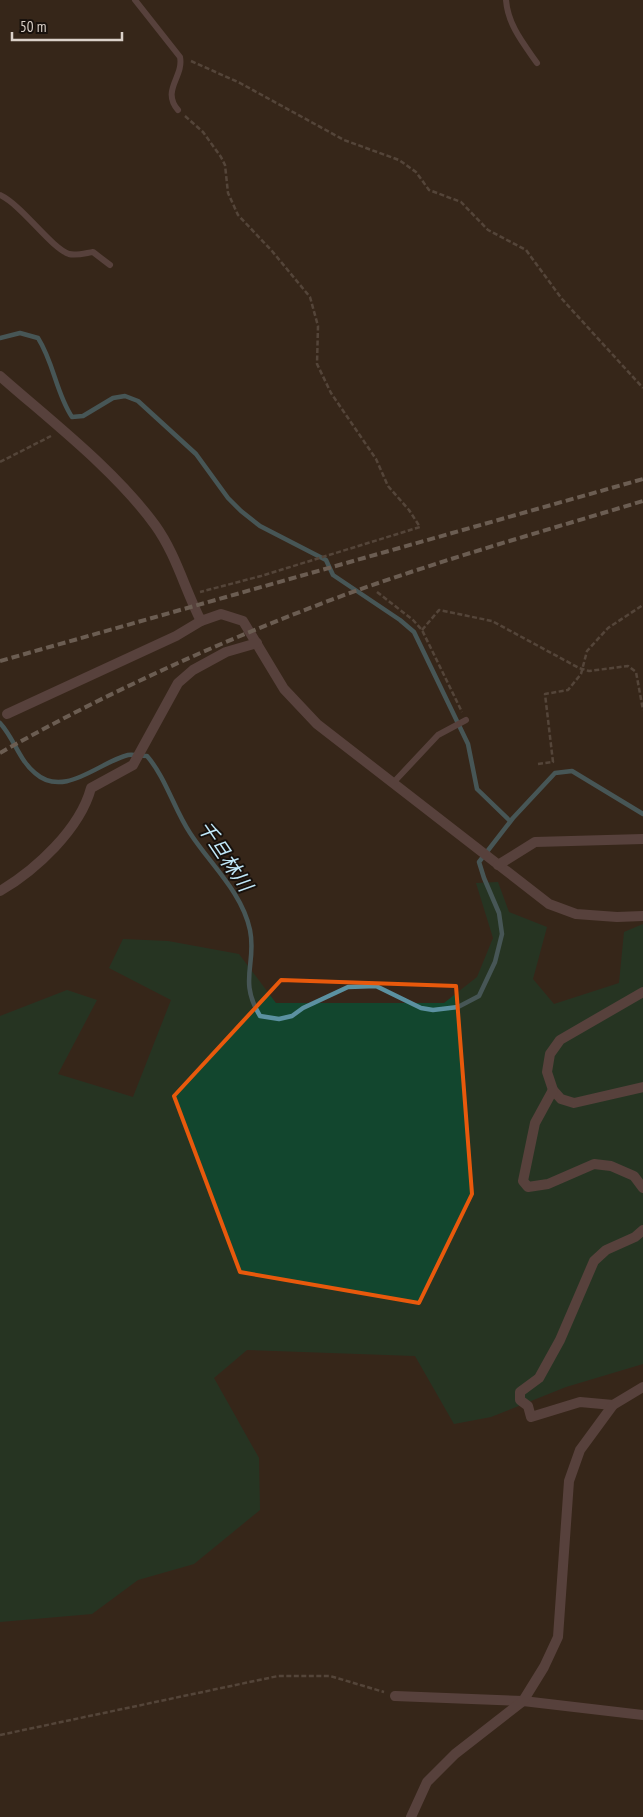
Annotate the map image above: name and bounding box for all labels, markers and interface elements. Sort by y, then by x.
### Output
scale bar [12,10,122,42]
text: 50 m [20,17,46,36]
water label: 千旦林川 [192,816,259,898]

